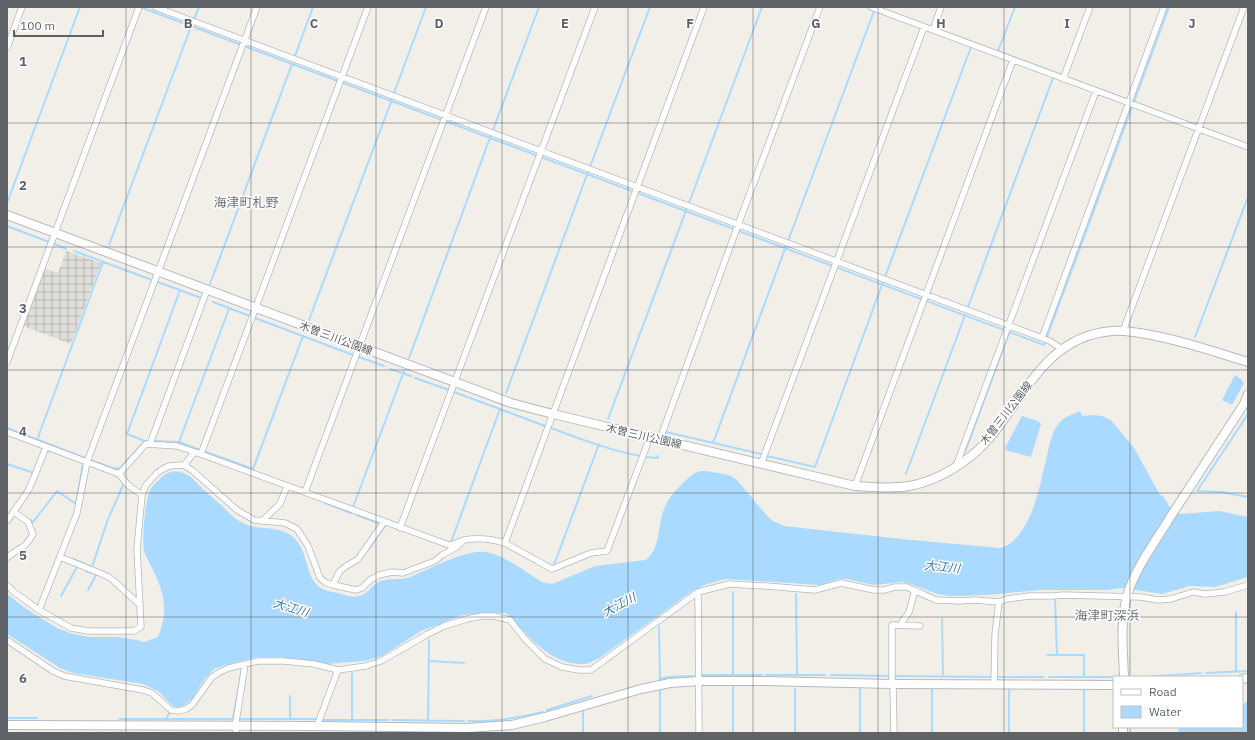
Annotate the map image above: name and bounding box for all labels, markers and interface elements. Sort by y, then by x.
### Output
scale bar [14,12,103,38]
text: B [184,15,193,32]
text: C [310,15,319,32]
text: D [434,15,444,32]
text: E [561,15,569,32]
text: F [686,15,694,32]
text: G [811,15,821,32]
text: H [936,15,946,32]
text: I [1064,15,1070,32]
text: J [1188,15,1196,32]
text: 100 m [20,18,55,33]
text: 1 [19,53,27,70]
text: 2 [19,177,27,194]
district label: 海津町札野 [213,194,279,211]
text: 3 [19,300,27,317]
street label: 木曽三川公園線 [297,318,375,358]
street label: 木曽三川公園線 [977,378,1035,448]
street label: 木曽三川公園線 [605,421,683,451]
text: 4 [19,423,27,440]
text: 5 [19,547,27,564]
water label: 大江川 [923,557,963,576]
water label: 大江川 [599,589,640,620]
water label: 大江川 [272,595,312,621]
district label: 海津町深浜 [1074,607,1140,624]
text: 6 [19,670,27,687]
legend [1113,676,1243,728]
text: Road [1149,684,1177,699]
text: Water [1149,704,1182,719]

